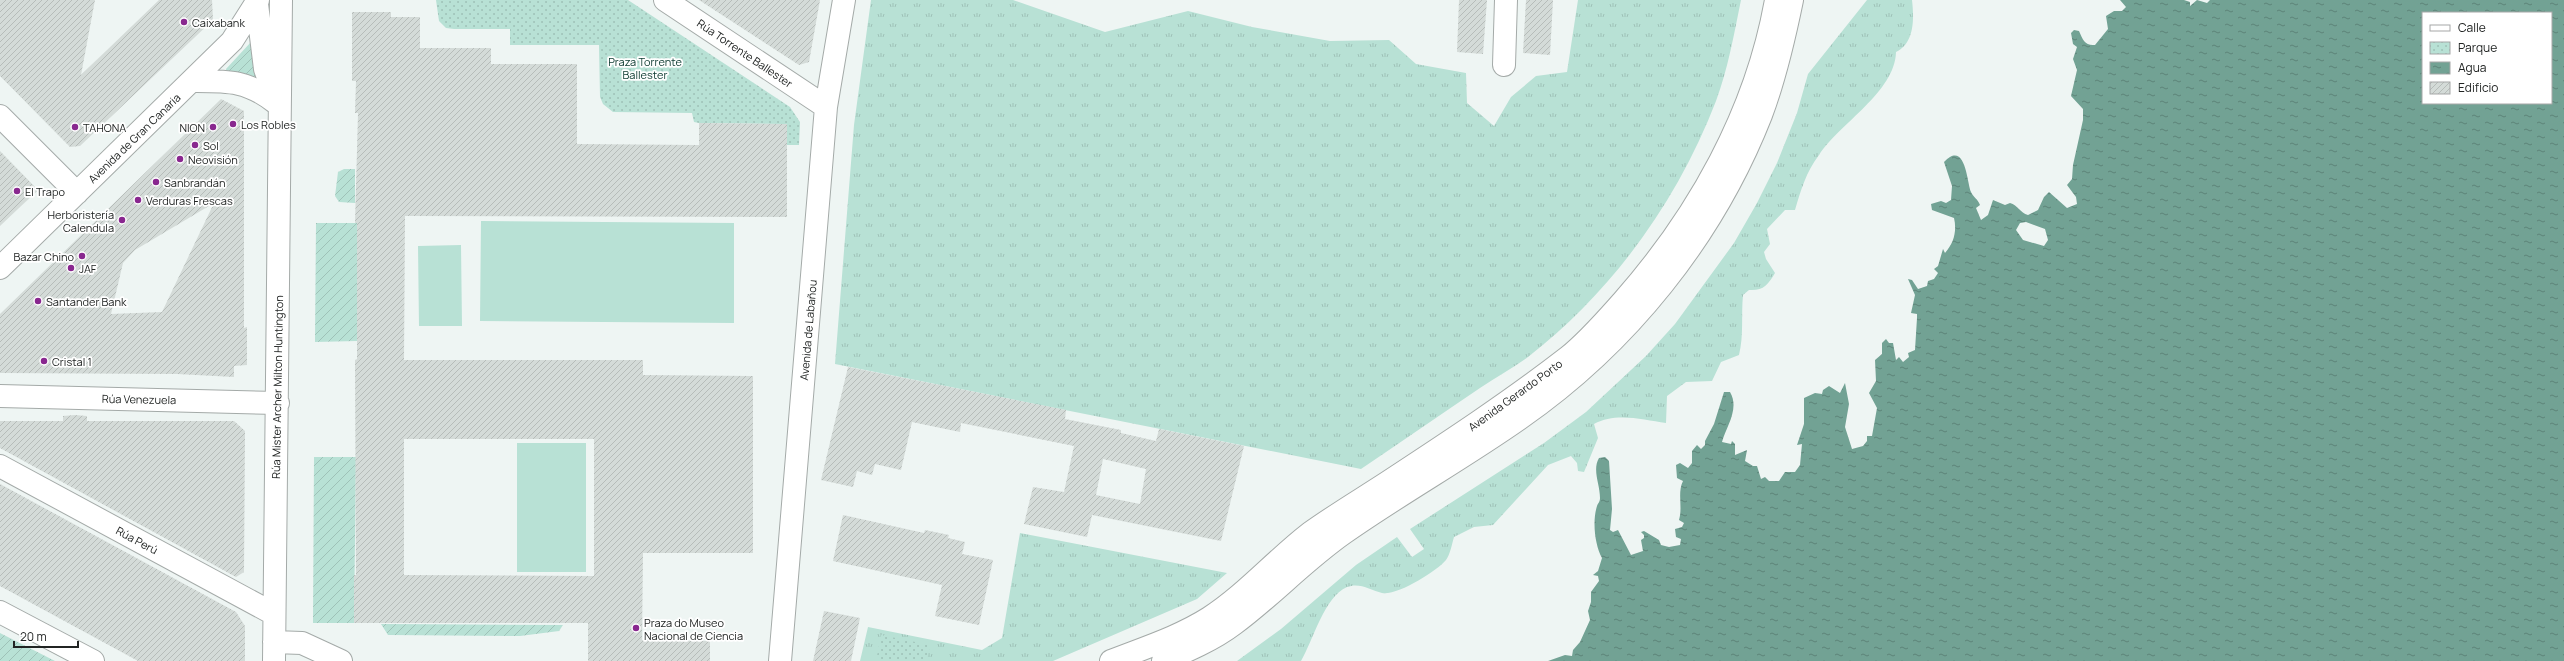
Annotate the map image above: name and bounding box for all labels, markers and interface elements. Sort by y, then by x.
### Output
legend [2422,12,2552,104]
place label: Caixabank [192,15,245,30]
street label: Rúa Torrente Ballester [694,15,796,91]
marker: Caixabank [179,17,189,27]
text: Calle [2458,19,2486,36]
text: Parque [2458,39,2497,56]
park label: Praza Torrente Ballester [608,54,682,82]
text: Agua [2458,59,2487,76]
text: Edificio [2458,79,2498,96]
street label: Avenida de Gran Canaria [85,90,183,186]
place label: Los Robles [241,117,296,132]
marker: Los Robles [228,119,238,129]
place label: TAHONA [83,120,126,135]
place label: NION [179,120,205,135]
marker: TAHONA [70,122,80,132]
marker: NION [208,122,218,132]
place label: Sol [203,138,219,153]
marker: Sol [190,140,200,150]
place label: Neovisión [188,152,238,167]
marker: Neovisión [175,154,185,164]
place label: Sanbrandán [164,175,225,190]
marker: Sanbrandán [151,177,161,187]
place label: El Trapo [25,184,65,199]
marker: El Trapo [12,186,22,196]
place label: Verduras Frescas [146,193,233,208]
marker: Verduras Frescas [133,195,143,205]
place label: Herboristería Calendula [47,207,114,235]
marker: Herboristería Calendula [117,215,127,225]
place label: Bazar Chino [13,249,74,264]
marker: Bazar Chino [77,251,87,261]
place label: JAF [79,261,97,276]
marker: JAF [66,263,76,273]
street label: Avenida de Labañou [796,279,820,381]
place label: Santander Bank [46,294,127,309]
street label: Rúa Mister Archer Milton Huntington [268,295,286,479]
marker: Santander Bank [33,296,43,306]
place label: Cristal 1 [52,354,92,369]
street label: Avenida Gerardo Porto [1465,355,1566,434]
marker: Cristal 1 [39,356,49,366]
street label: Rúa Venezuela [102,391,176,407]
street label: Rúa Perú [113,523,161,557]
place label: Praza do Museo Nacional de Ciencia [644,615,743,643]
scale bar [14,623,78,649]
marker: Praza do Museo Nacional de Ciencia [631,623,641,633]
text: 20 m [20,628,47,645]

